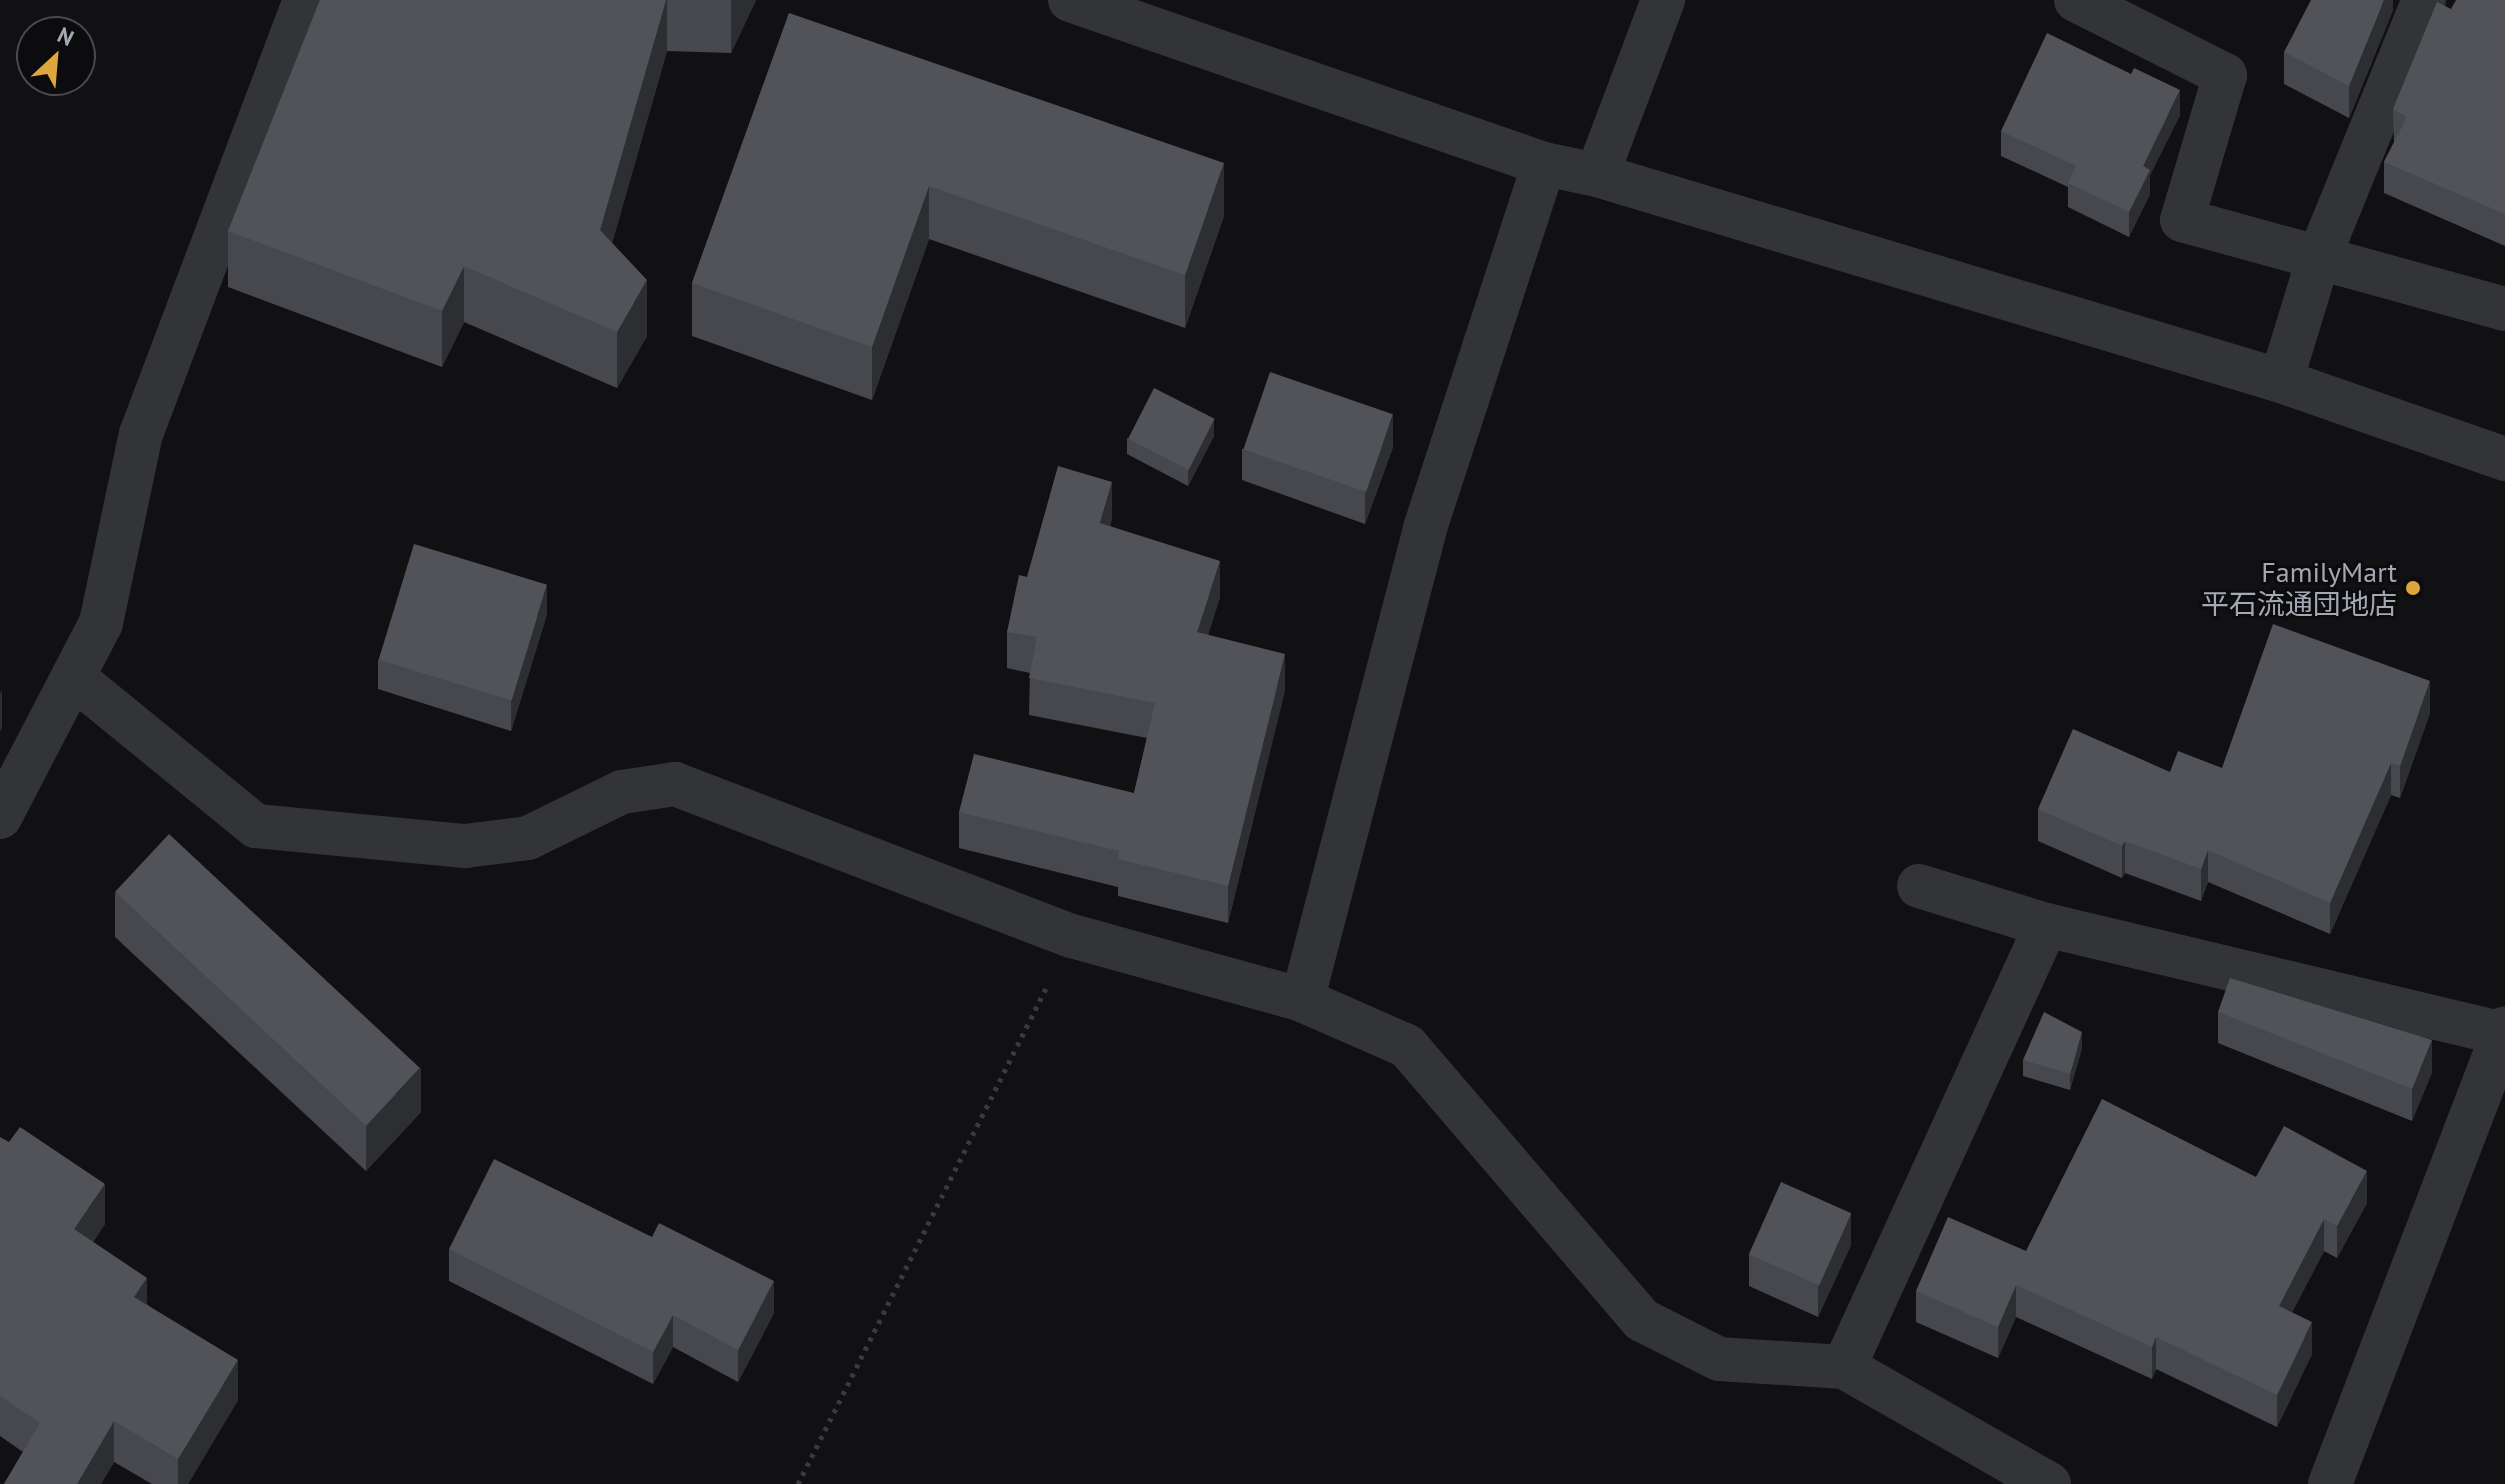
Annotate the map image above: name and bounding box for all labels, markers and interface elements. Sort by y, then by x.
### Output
north arrow [16,16,96,96]
text: N [53,20,78,52]
place label: FamilyMart 平石流通団地店 [2201,555,2397,621]
marker: FamilyMart 平石流通団地店 [2404,579,2422,597]

